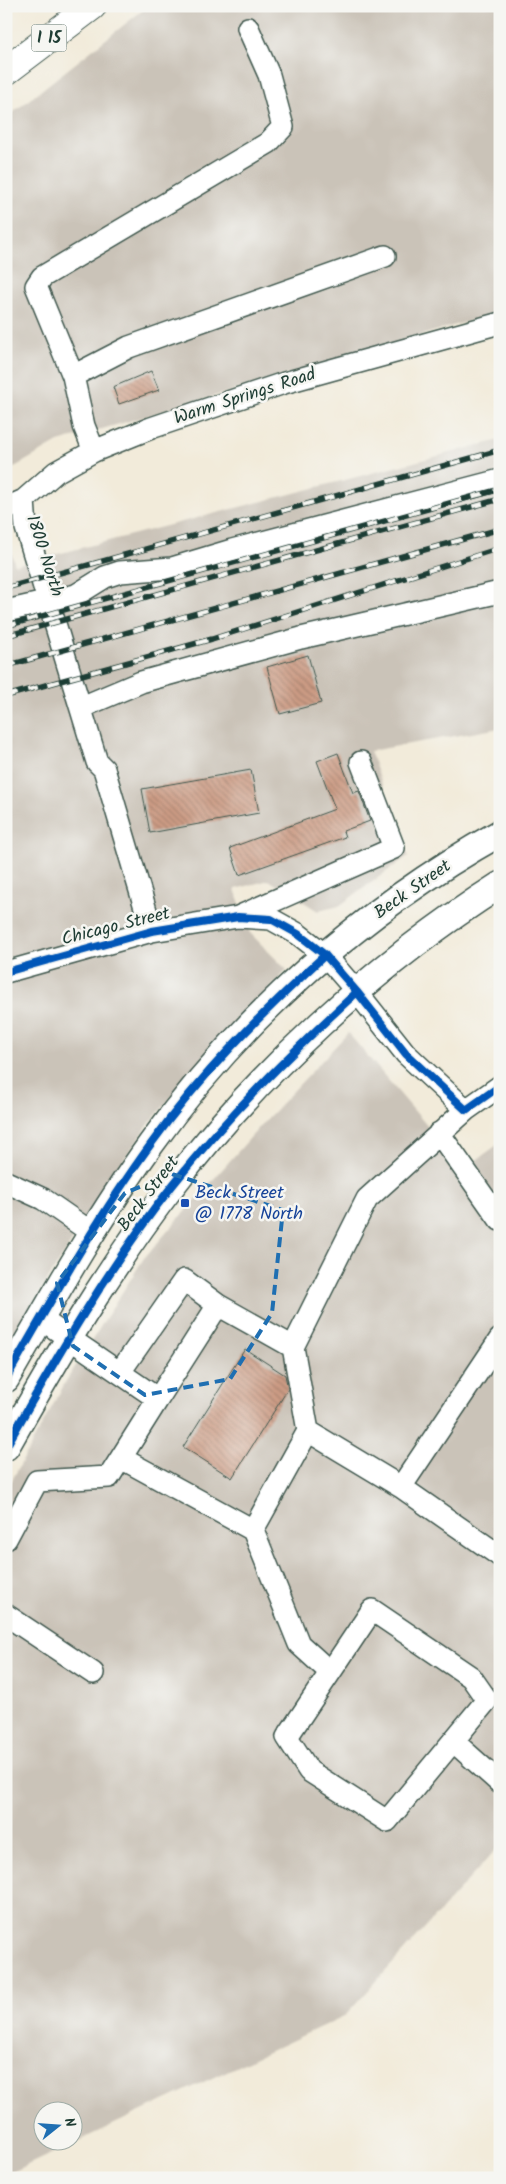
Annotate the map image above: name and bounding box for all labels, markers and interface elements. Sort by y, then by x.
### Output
road number: I 15 [32,24,66,52]
street label: Warm Springs Road [170,360,321,434]
street label: 1800 North [17,511,71,601]
street label: Beck Street [368,852,459,927]
street label: Chicago Street [59,899,174,954]
street label: Beck Street [111,1149,188,1238]
place label: Beck Street @ 1778 North [195,1179,303,1229]
marker: Beck Street @ 1778 North [179,1197,191,1209]
north arrow [32,2102,82,2152]
text: N [58,2115,81,2130]

